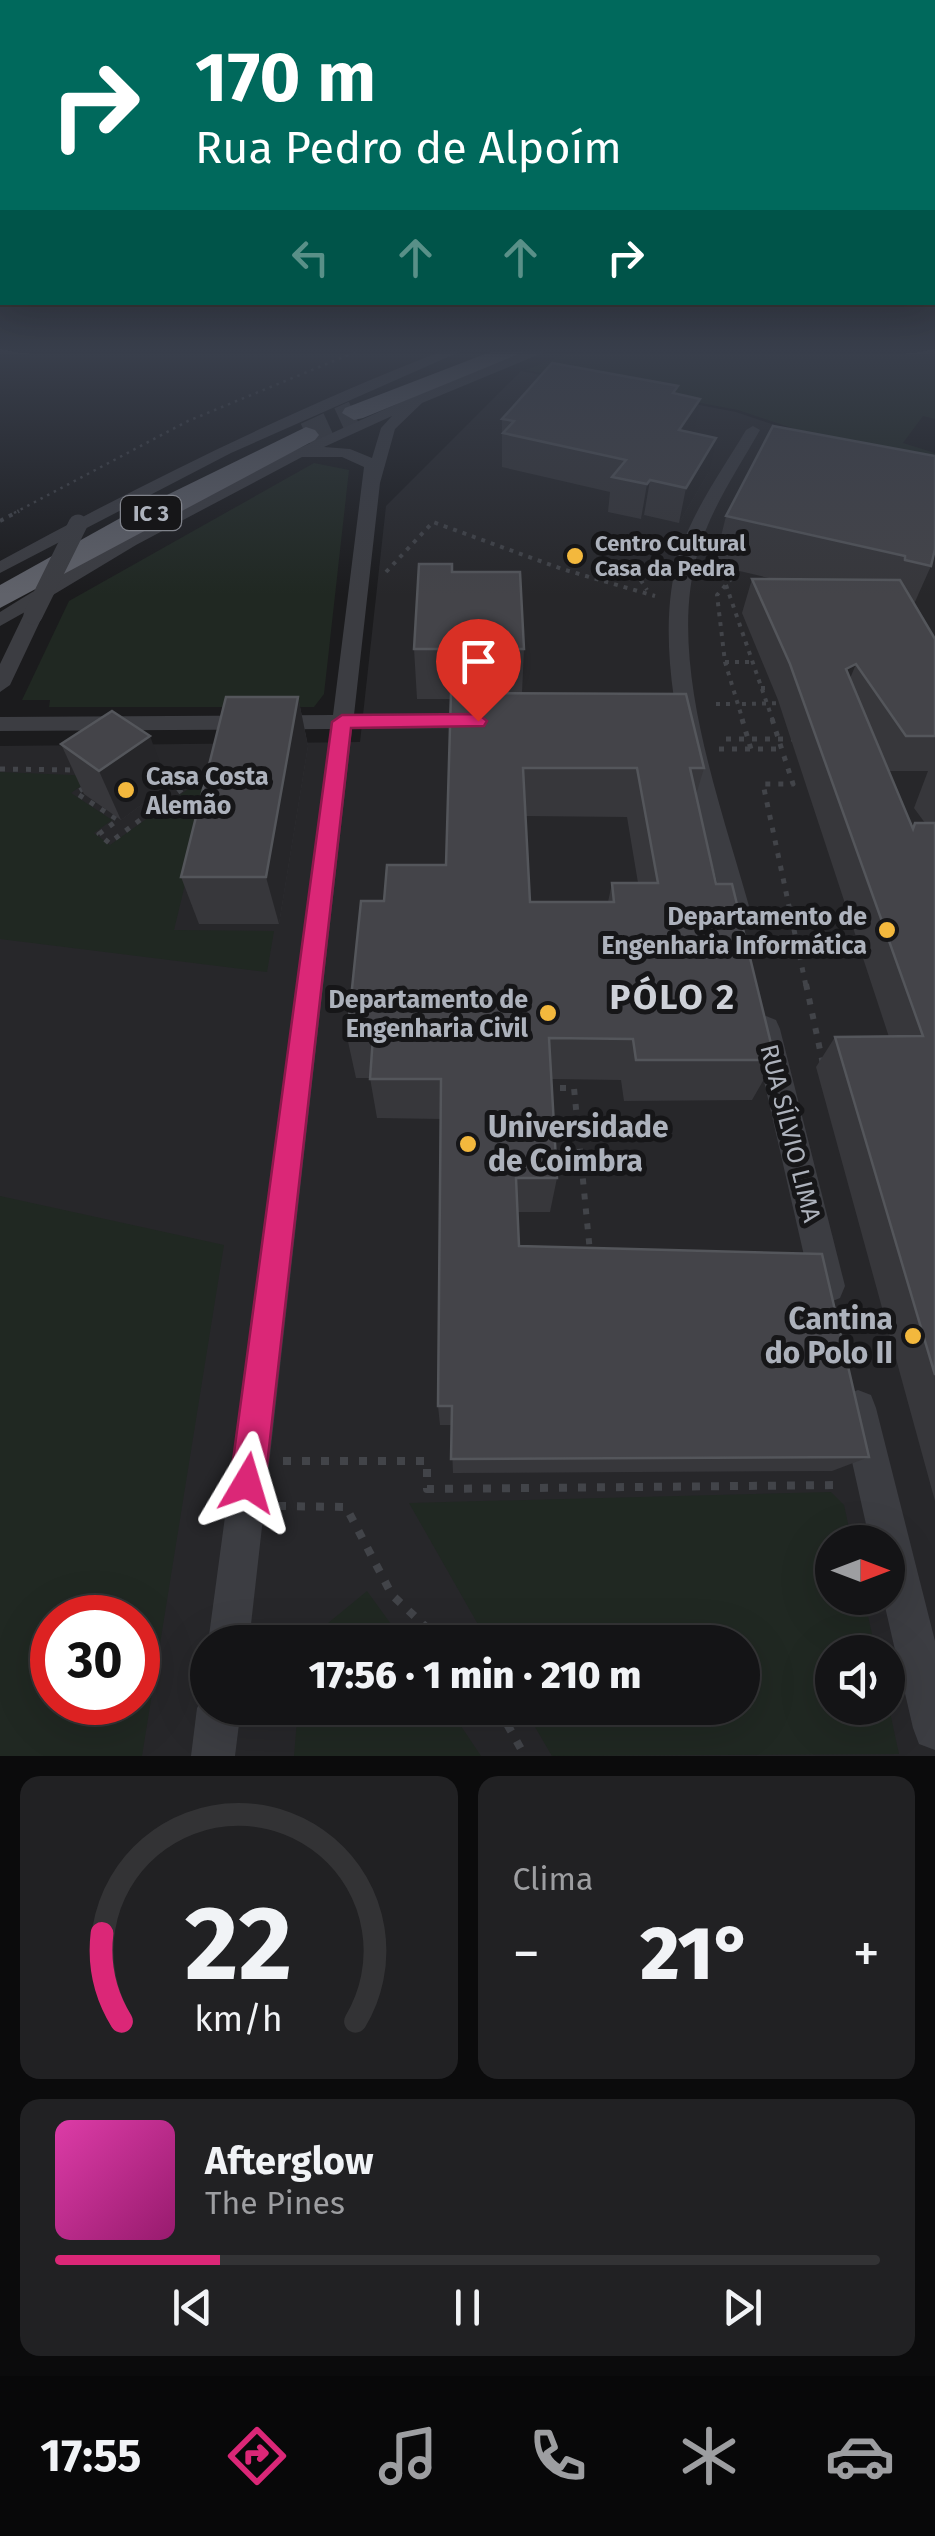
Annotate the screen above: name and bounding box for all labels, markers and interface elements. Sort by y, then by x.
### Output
text: 170 m [195,36,376,120]
icon: right [30,40,160,170]
text: Rua Pedro de Alpoím [195,121,622,175]
icon: left [283,230,338,285]
icon: ahead [388,230,443,285]
icon: ahead [493,230,548,285]
icon: right [598,230,653,285]
road number: IC 3 [121,496,181,530]
place label: Centro Cultural Casa da Pedra [595,530,746,582]
marker: Centro Cultural Casa da Pedra [564,545,586,567]
pin [436,619,521,722]
icon: arrive [451,634,506,689]
place label: Casa Costa Alemão [145,762,269,821]
marker: Casa Costa Alemão [115,779,137,801]
place label: Departamento de Engenharia Informática [601,902,867,961]
marker: Departamento de Engenharia Informática [876,919,898,941]
district label: PÓLO 2 [609,975,737,1018]
place label: Departamento de Engenharia Civil [329,985,529,1044]
marker: Departamento de Engenharia Civil [537,1002,559,1024]
street label: RUA SÍLVIO LIMA [753,1041,828,1226]
place label: Universidade de Coimbra [488,1109,669,1179]
marker: Universidade de Coimbra [457,1133,479,1155]
place label: Cantina do Polo II [765,1301,893,1371]
marker: Cantina do Polo II [902,1325,924,1347]
position arrow [195,1431,299,1535]
north arrow [815,1525,905,1615]
map controls [815,1525,905,1725]
speed limit sign: 30 [30,1595,160,1725]
button: sound [815,1635,905,1725]
text: 17:56 · 1 min · 210 m [309,1652,641,1698]
text: Clima [513,1860,593,1898]
text: 22 [185,1882,293,2007]
text: 21° [640,1909,752,1999]
text: − [513,1921,540,1987]
text: + [853,1921,880,1987]
text: km/h [195,1998,283,2040]
text: Afterglow [205,2138,373,2184]
text: The Pines [205,2184,345,2222]
icon: previous [165,2280,220,2335]
icon: pause [440,2280,495,2335]
icon: next [715,2280,770,2335]
icon: directions [222,2421,292,2491]
icon: music [373,2421,443,2491]
icon: phone [523,2421,593,2491]
icon: climate [674,2421,744,2491]
icon: car [825,2421,895,2491]
text: 17:55 [40,2429,141,2483]

